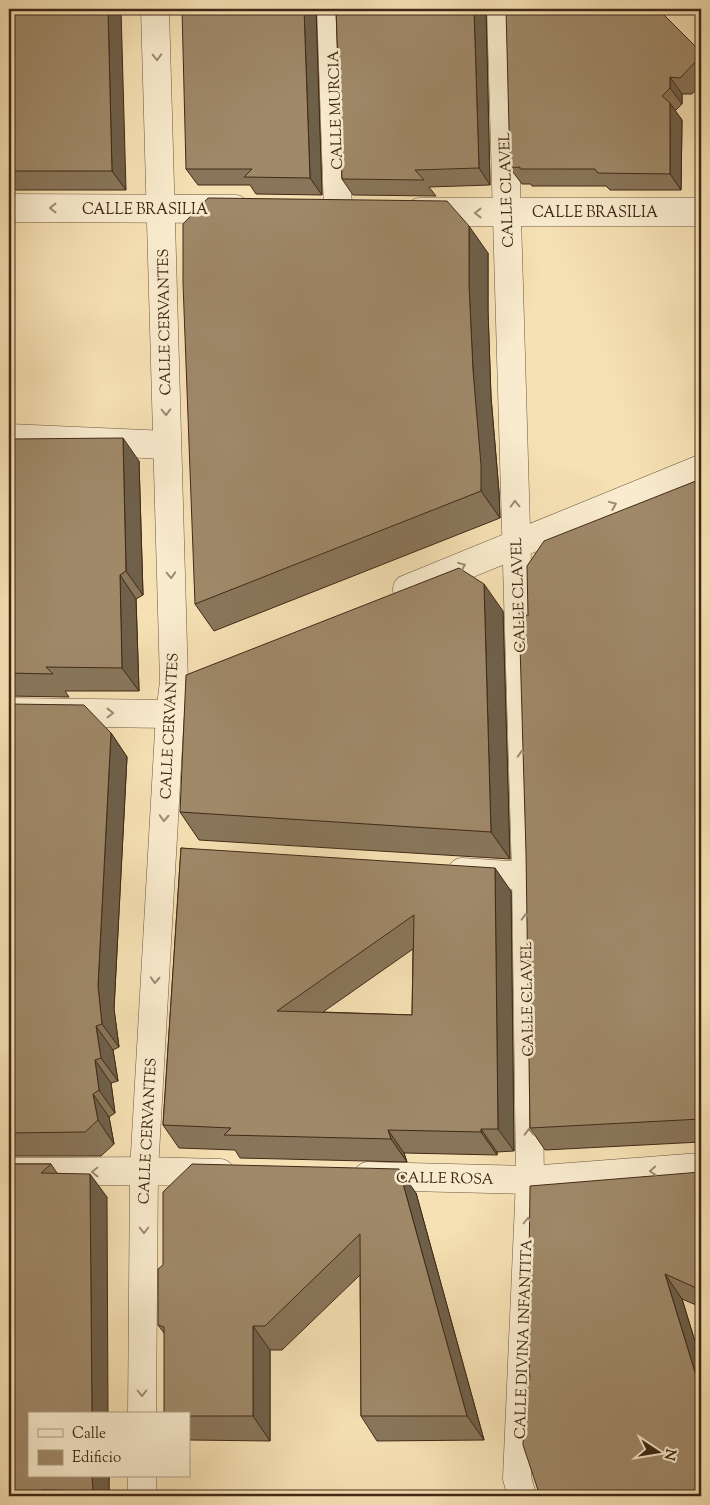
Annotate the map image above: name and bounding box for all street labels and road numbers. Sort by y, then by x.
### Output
street label: CALLE MURCIA [324,50,349,170]
street label: CALLE CLAVEL [495,132,520,248]
street label: CALLE BRASILIA [82,200,208,221]
street label: CALLE BRASILIA [532,203,658,224]
street label: CALLE CERVANTES [154,248,177,395]
street label: CALLE CLAVEL [507,537,532,653]
street label: CALLE CERVANTES [156,652,185,800]
street label: CALLE CLAVEL [517,941,540,1057]
street label: CALLE CERVANTES [134,1057,163,1205]
street label: CALLE ROSA [396,1168,494,1191]
street label: CALLE DIVINA INFANTITA [511,1239,538,1439]

